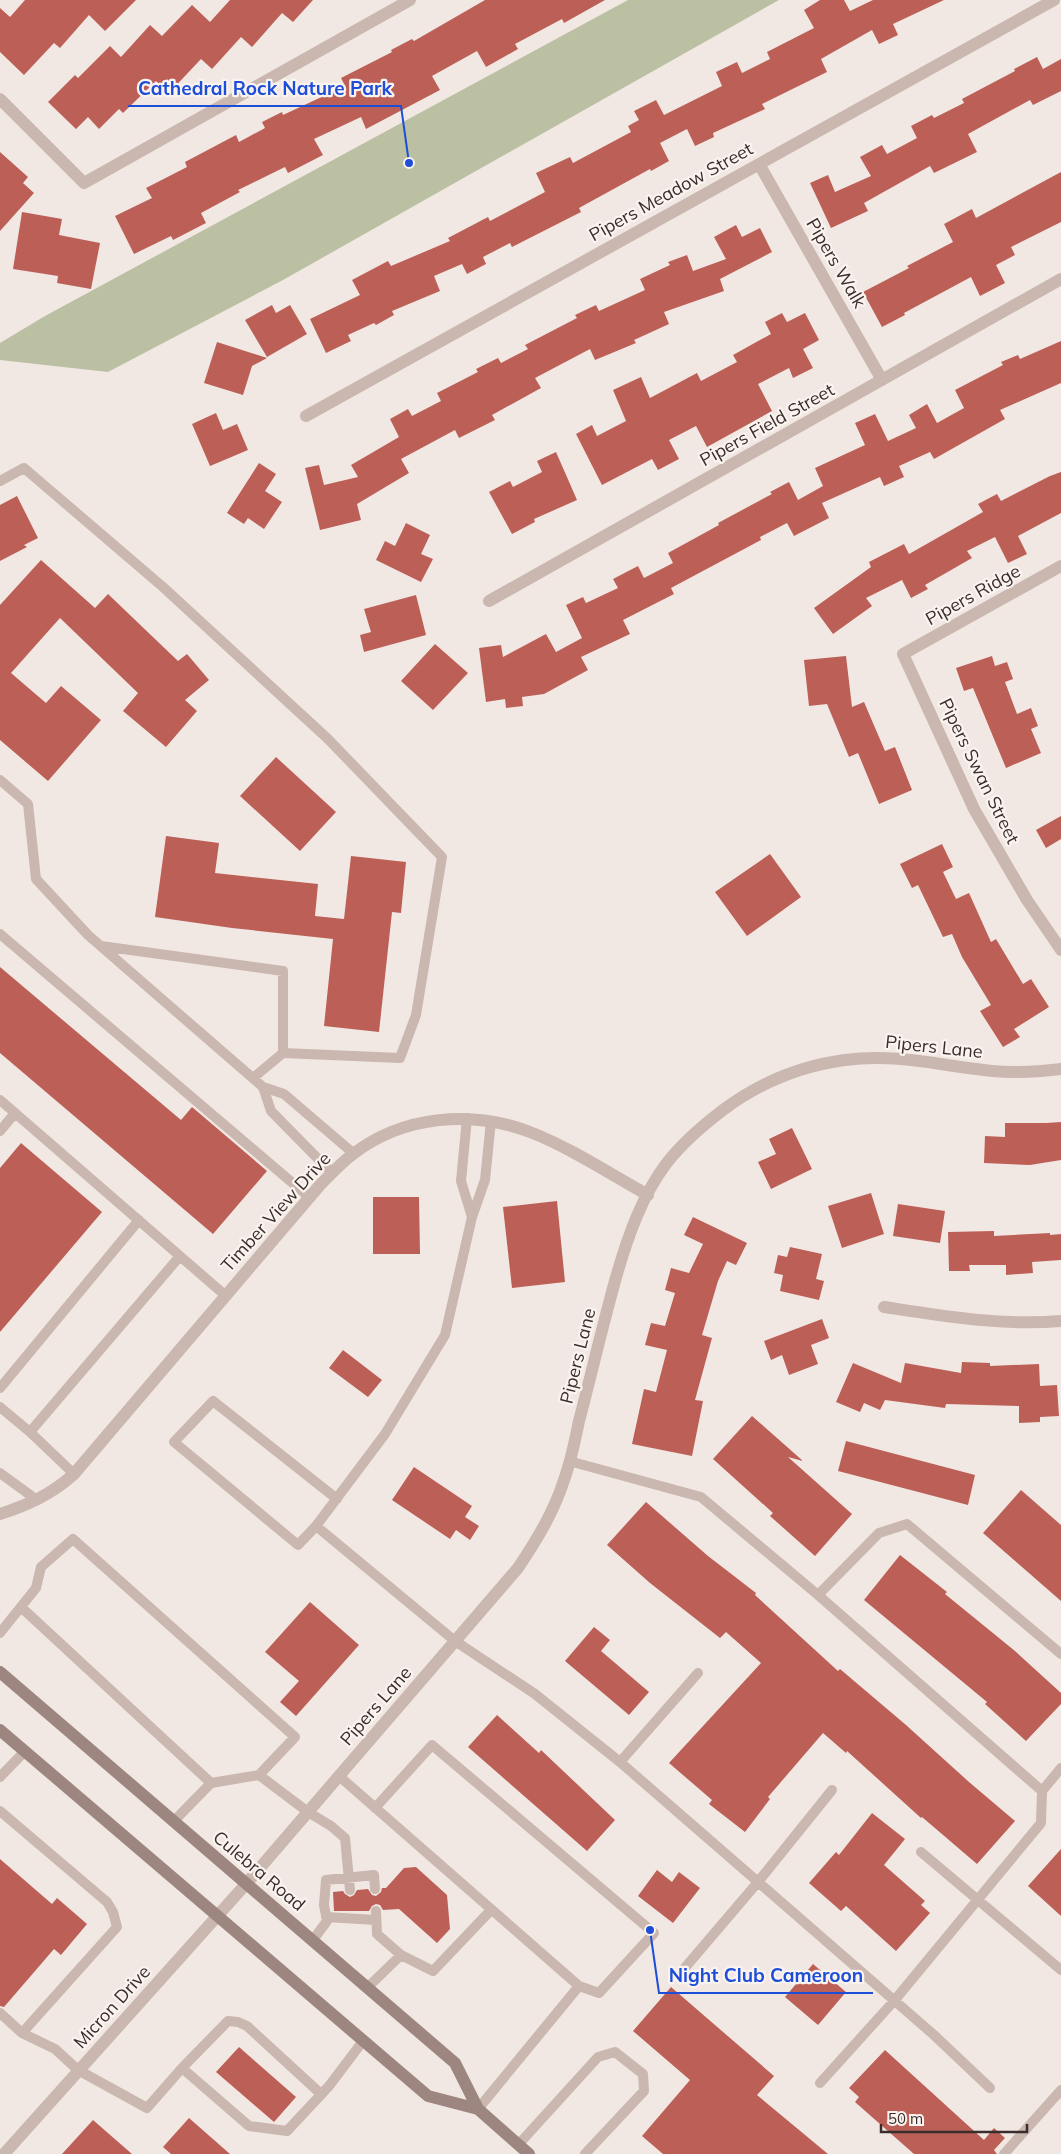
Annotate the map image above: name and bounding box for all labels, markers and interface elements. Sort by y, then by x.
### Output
callout: Cathedral Rock Nature Park [128,72,401,106]
text: Cathedral Rock Nature Park [138,76,392,100]
street label: Pipers Meadow Street [585,137,757,246]
street label: Pipers Walk [801,214,872,312]
street label: Pipers Field Street [695,378,838,471]
street label: Pipers Ridge [921,559,1024,630]
street label: Pipers Swan Street [934,694,1025,847]
street label: Pipers Lane [884,1030,984,1063]
street label: Timber View Drive [216,1147,335,1276]
street label: Pipers Lane [555,1306,600,1406]
street label: Pipers Lane [335,1661,416,1750]
street label: Culebra Road [208,1825,310,1916]
callout: Night Club Cameroon [659,1959,873,1993]
street label: Micron Drive [68,1960,155,2053]
text: Night Club Cameroon [669,1963,863,1987]
scale bar [881,2102,1027,2134]
text: 50 m [888,2109,923,2128]

